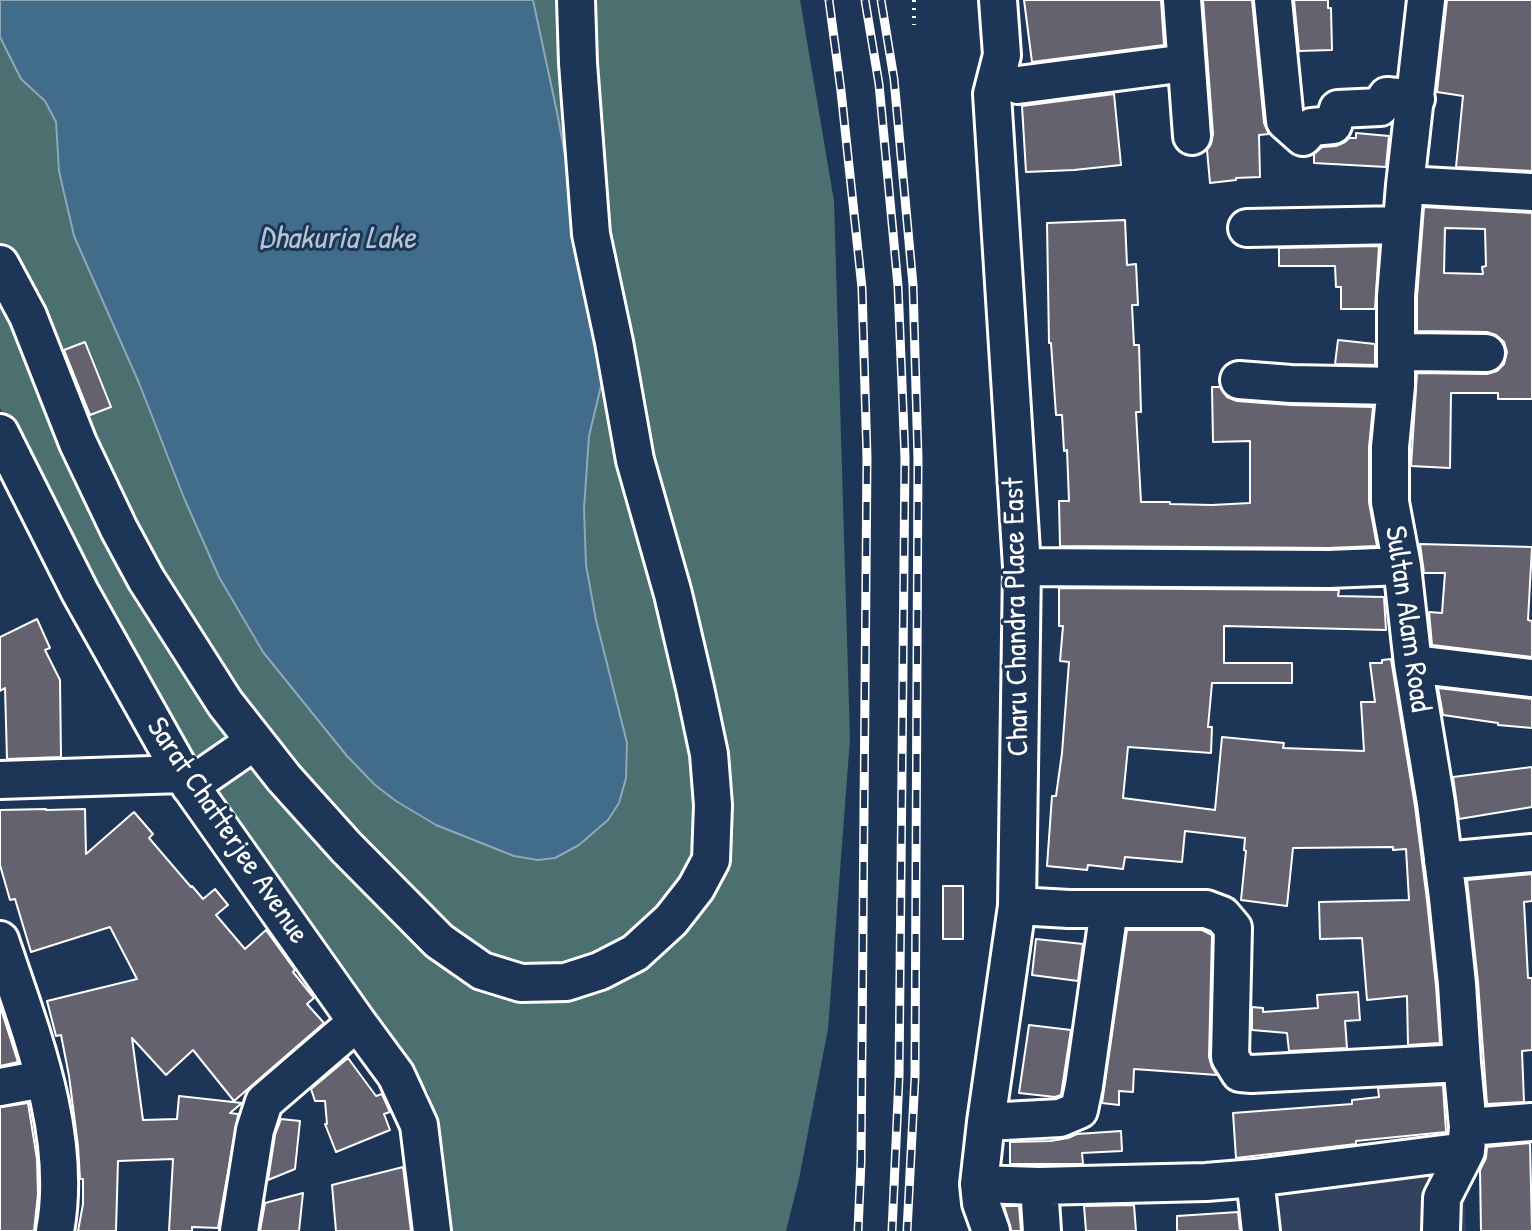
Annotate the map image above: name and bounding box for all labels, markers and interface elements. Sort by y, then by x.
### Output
water label: Dhakuria Lake [258,220,416,258]
street label: Charu Chandra Place East [997,477,1037,757]
street label: Sultan Alam Road [1376,524,1438,714]
street label: Sarat Chatterjee Avenue [138,711,316,951]

